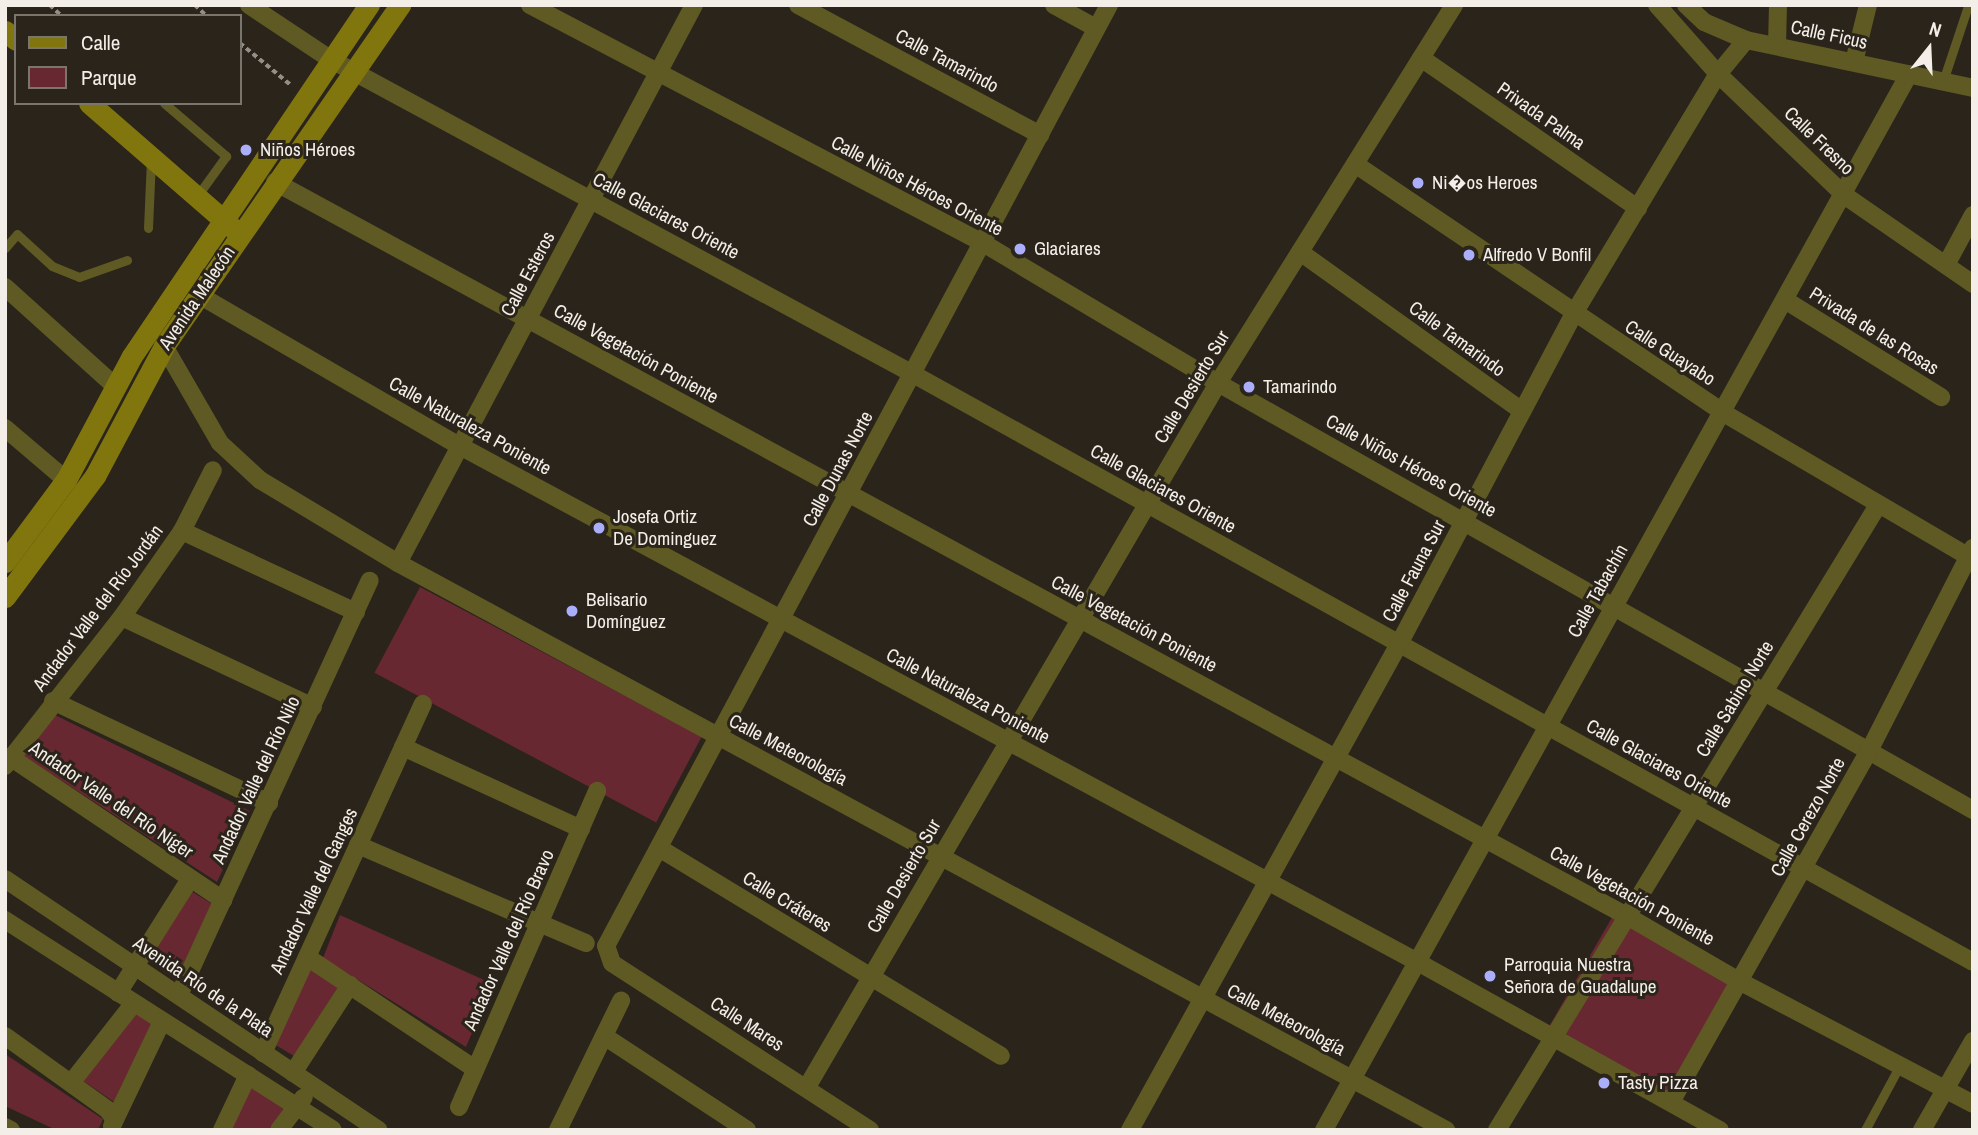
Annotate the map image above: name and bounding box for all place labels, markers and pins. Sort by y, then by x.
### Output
place label: Niños Héroes [260,139,355,161]
marker: Niños Héroes [238,142,254,158]
place label: Ni�os Heroes [1432,172,1538,194]
marker: Ni�os Heroes [1410,175,1426,191]
place label: Glaciares [1034,238,1101,260]
marker: Glaciares [1012,241,1028,257]
place label: Alfredo V Bonfil [1483,244,1591,266]
marker: Alfredo V Bonfil [1461,247,1477,263]
place label: Tamarindo [1263,376,1337,398]
marker: Tamarindo [1241,379,1257,395]
place label: Josefa Ortiz De Dominguez [613,506,717,550]
marker: Josefa Ortiz De Dominguez [591,520,607,536]
place label: Belisario Domínguez [586,589,666,633]
marker: Belisario Domínguez [564,603,580,619]
place label: Parroquia Nuestra Señora de Guadalupe [1504,954,1656,998]
marker: Parroquia Nuestra Señora de Guadalupe [1482,968,1498,984]
place label: Tasty Pizza [1618,1072,1698,1094]
marker: Tasty Pizza [1596,1075,1612,1091]

